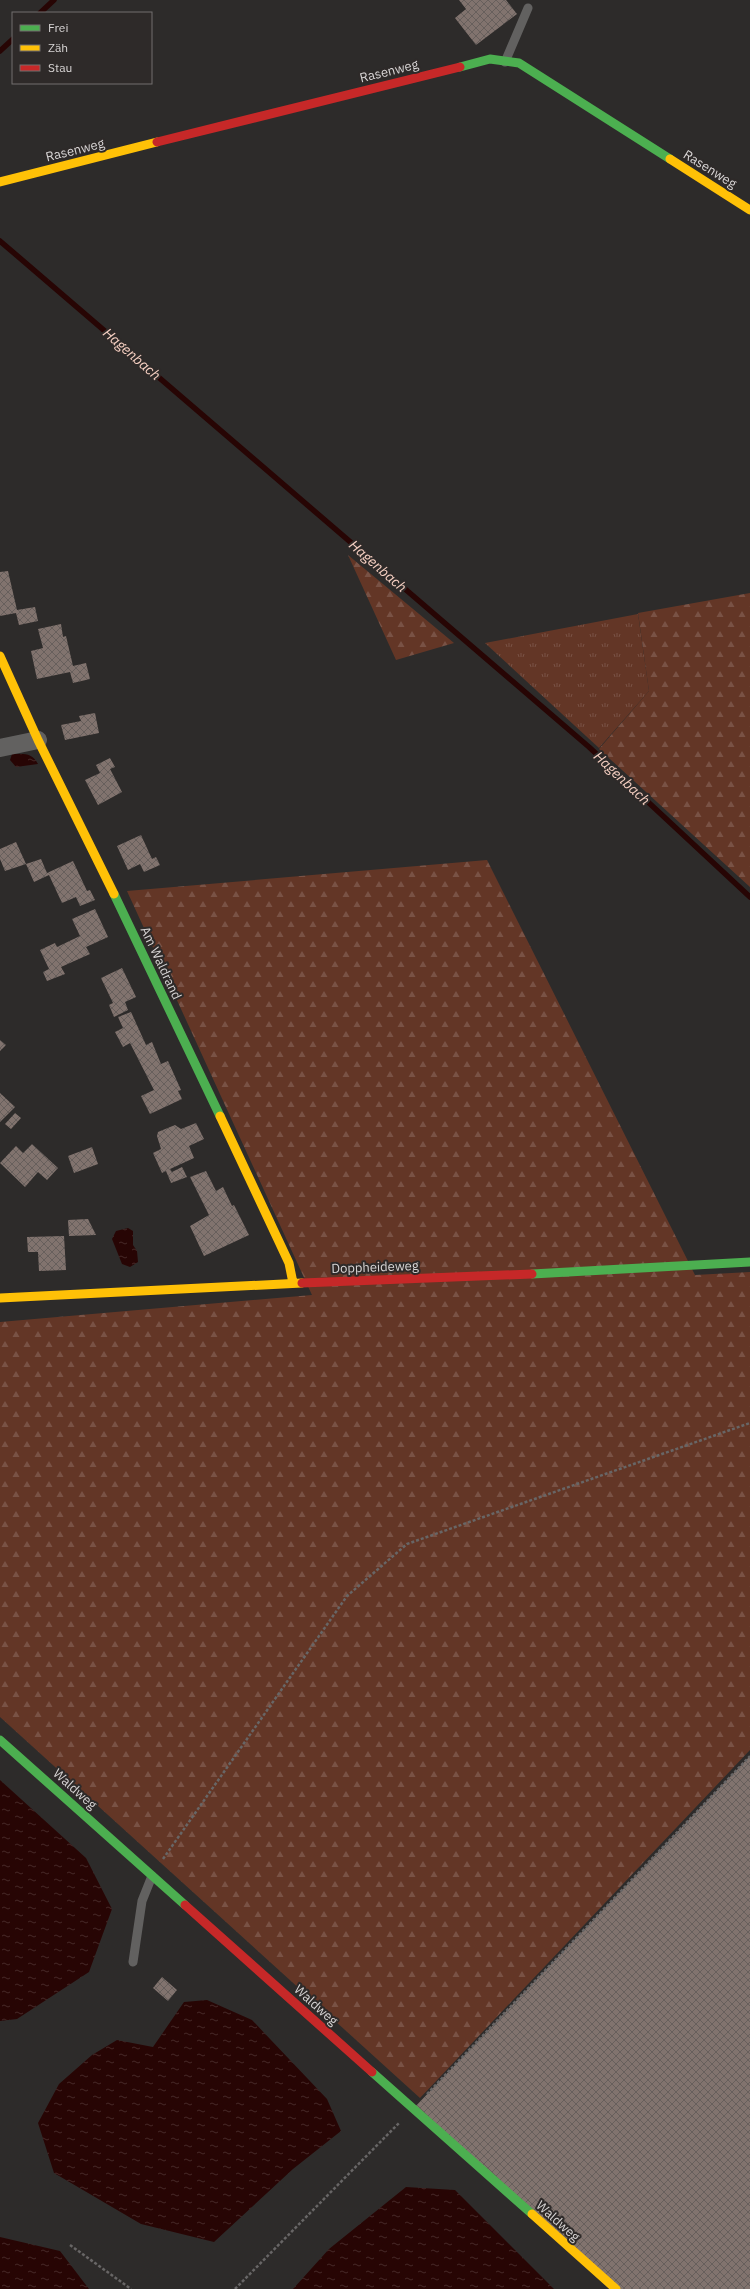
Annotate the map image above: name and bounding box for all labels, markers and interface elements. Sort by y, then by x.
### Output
legend [12,12,152,84]
text: Frei [48,20,68,35]
text: Zäh [48,40,68,55]
street label: Rasenweg [358,55,420,86]
text: Stau [48,60,72,75]
street label: Rasenweg [44,134,106,165]
street label: Rasenweg [680,146,740,192]
water label: Hagenbach [99,324,165,384]
water label: Hagenbach [345,536,411,596]
water label: Hagenbach [590,747,654,809]
street label: Am Waldrand [137,924,185,1002]
street label: Doppheideweg [331,1257,419,1277]
street label: Waldweg [49,1765,101,1813]
street label: Waldweg [290,1981,342,2029]
street label: Waldweg [532,2197,584,2245]

